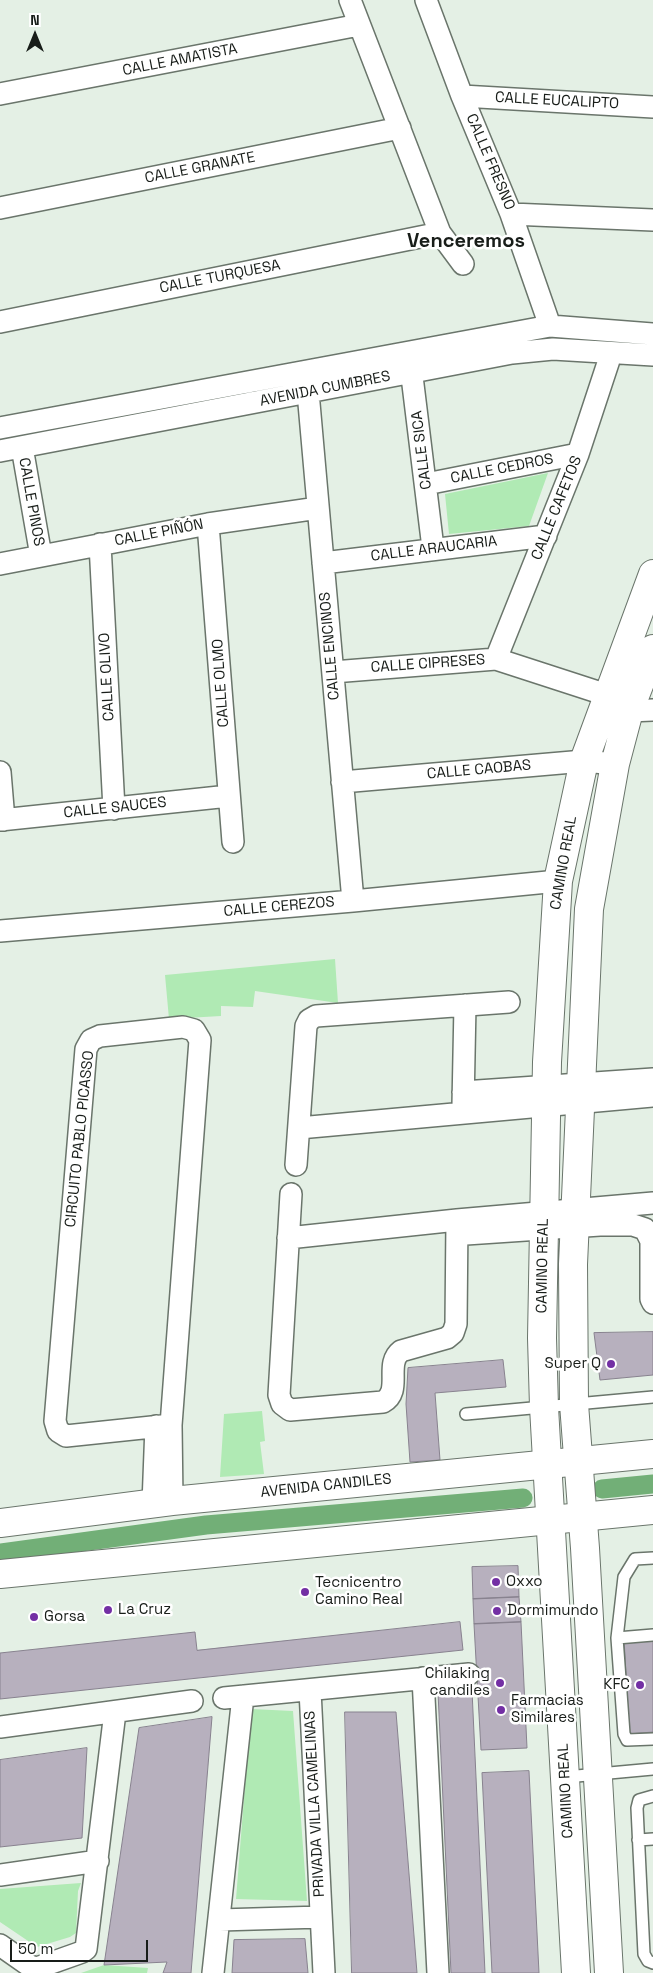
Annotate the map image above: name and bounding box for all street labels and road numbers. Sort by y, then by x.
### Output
street label: CALLE AMATISTA [121,40,239,80]
street label: CALLE EUCALIPTO [494,89,620,113]
street label: CALLE FRESNO [462,111,518,213]
street label: CALLE GRANATE [143,148,257,188]
street label: CALLE TURQUESA [158,256,282,298]
street label: AVENIDA CUMBRES [258,368,392,410]
street label: CALLE SICA [408,409,436,491]
street label: CALLE CEDROS [449,450,555,488]
street label: CALLE CAFETOS [528,453,586,563]
street label: CALLE PINOS [14,456,48,548]
street label: CALLE PIÑÓN [113,516,205,550]
street label: CALLE ARAUCARIA [370,532,498,566]
street label: CALLE ENCINOS [316,591,344,701]
street label: CALLE OLIVO [96,632,118,722]
street label: CALLE OLMO [209,638,233,728]
street label: CALLE CIPRESES [370,651,486,677]
street label: CALLE CAOBAS [426,756,532,784]
street label: CALLE SAUCES [63,794,167,822]
street label: CAMINO REAL [547,815,581,911]
street label: CALLE CEREZOS [223,893,335,921]
street label: CIRCUITO PABLO PICASSO [62,1050,98,1228]
street label: CAMINO REAL [533,1218,553,1314]
street label: AVENIDA CANDILES [260,1470,392,1502]
street label: PRIVADA VILLA CAMELINAS [301,1710,329,1898]
street label: CAMINO REAL [555,1743,577,1839]

